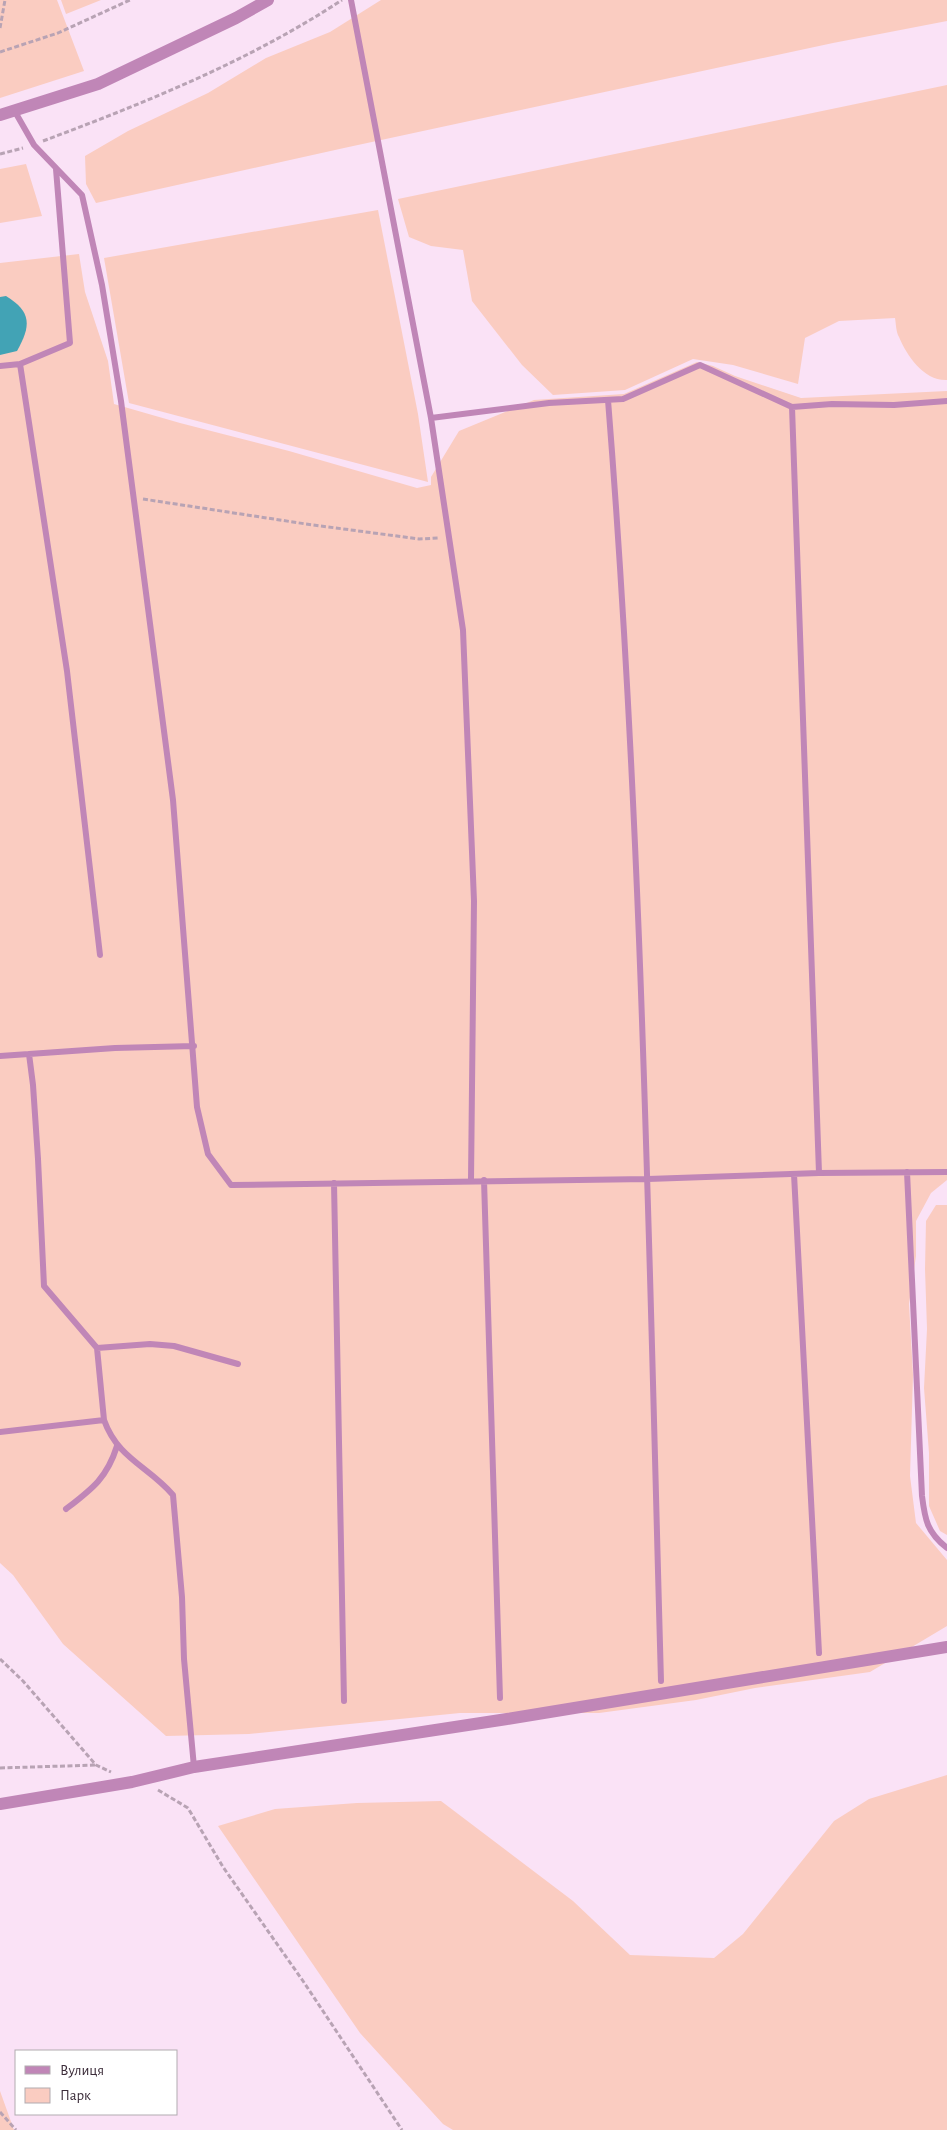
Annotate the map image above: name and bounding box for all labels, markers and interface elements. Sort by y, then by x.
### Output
legend [15,2050,178,2115]
text: Вулиця [60,2063,104,2078]
text: Парк [60,2088,91,2103]

